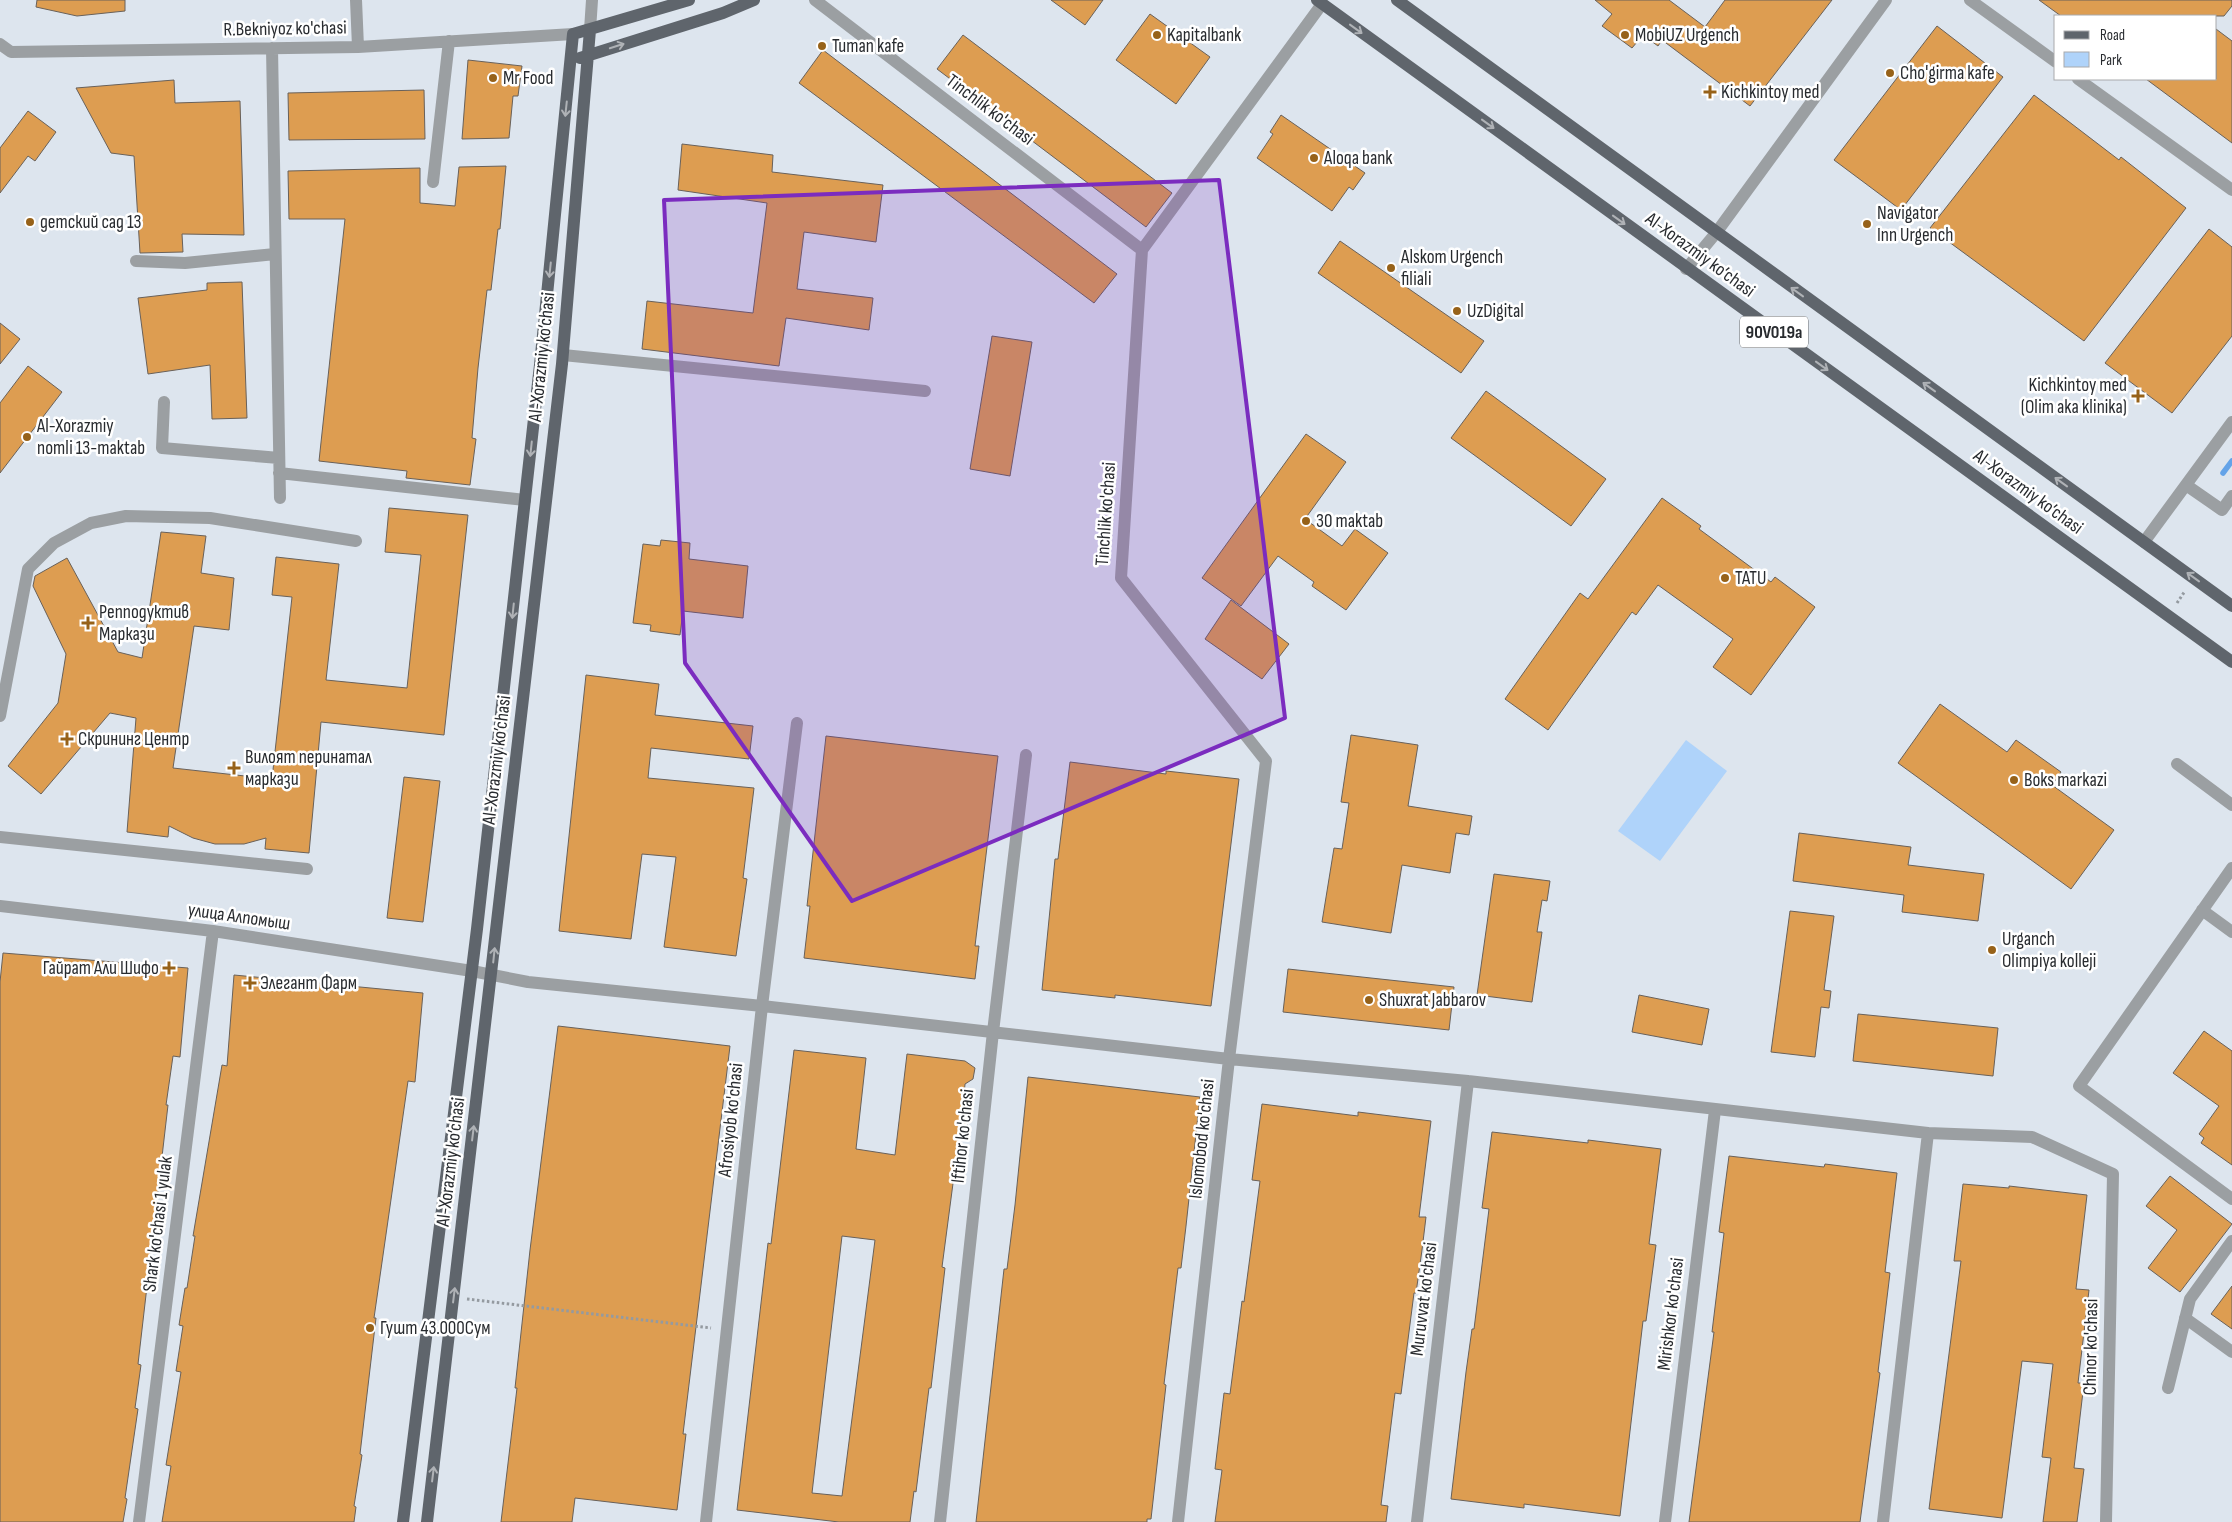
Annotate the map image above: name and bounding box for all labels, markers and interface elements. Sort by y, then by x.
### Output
legend [2054,15,2217,80]
street label: R.Bekniyoz ko'chasi [223,16,347,42]
place label: Kapitalbank [1167,24,1242,47]
one-way arrow [1349,24,1363,34]
place label: MobiUZ Urgench [1635,24,1739,47]
text: Road [2100,26,2125,45]
marker: Kapitalbank [1151,29,1163,41]
marker: MobiUZ Urgench [1619,29,1631,41]
place label: Tuman kafe [832,35,904,58]
marker: Tuman kafe [816,40,828,52]
one-way arrow [609,41,625,51]
text: Park [2100,51,2122,70]
place label: Cho'girma kafe [1900,62,1995,85]
place label: Mr Food [503,67,553,90]
marker: Cho'girma kafe [1884,67,1896,79]
street label: Tinchlik ko'chasi [942,69,1038,151]
marker: Mr Food [487,72,499,84]
place label: Kichkintoy med [1721,81,1819,104]
marker: Kichkintoy med [1703,85,1717,99]
one-way arrow [561,100,571,116]
one-way arrow [1481,119,1494,130]
place label: Aloqa bank [1323,147,1393,170]
marker: Aloqa bank [1308,152,1320,164]
place label: Navigator Inn Urgench [1877,202,1953,247]
street label: Al-Xorazmiy ko’chasi [1640,207,1759,302]
place label: детский сад 13 [40,211,142,234]
one-way arrow [1612,215,1626,225]
marker: детский сад 13 [24,216,36,228]
marker: Navigator Inn Urgench [1861,218,1873,230]
place label: Alskom Urgench filiali [1400,246,1503,291]
one-way arrow [545,262,555,278]
marker: Alskom Urgench filiali [1385,262,1397,274]
one-way arrow [1790,287,1804,297]
street label: Al-Xorazmiy ko’chasi [524,291,560,424]
place label: UzDigital [1467,300,1524,323]
marker: UzDigital [1451,305,1463,317]
road number: 90V019a [1740,316,1808,348]
one-way arrow [1815,361,1828,372]
place label: Kichkintoy med (Olim aka klinika) [2021,374,2127,419]
one-way arrow [1922,382,1936,392]
marker: Kichkintoy med (Olim aka klinika) [2131,389,2145,403]
place label: Аl-Xоrаzmiy nоmli 13-mаktаb [36,415,145,460]
marker: Аl-Xоrаzmiy nоmli 13-mаktаb [21,431,33,443]
one-way arrow [526,441,536,457]
street label: Al-Xorazmiy ko’chasi [1968,444,2087,539]
street label: Tinchlik ko'chasi [1091,461,1121,567]
one-way arrow [2054,477,2068,487]
place label: 30 maktab [1316,510,1383,533]
marker: 30 maktab [1300,515,1312,527]
place label: TATU [1735,567,1766,590]
marker: TATU [1719,572,1731,584]
one-way arrow [2186,572,2200,582]
place label: Репподуктив Маркази [99,601,189,646]
one-way arrow [508,602,518,618]
marker: Репподуктив Маркази [81,616,95,630]
street label: Al-Xorazmiy ko’chasi [478,694,516,827]
place label: Скрининг Центр [78,728,189,751]
marker: Скрининг Центр [60,732,74,746]
place label: Вилоят перинатал маркази [245,746,372,791]
marker: Вилоят перинатал маркази [227,761,241,775]
place label: Boks markazi [2024,769,2107,792]
marker: Boks markazi [2008,774,2020,786]
street label: улица Алпомыш [186,898,292,936]
place label: Urganch Olimpiya kolleji [2002,928,2096,973]
marker: Urganch Olimpiya kolleji [1986,944,1998,956]
one-way arrow [489,947,499,963]
place label: Гайрат Али Шифо [43,957,159,980]
marker: Гайрат Али Шифо [163,962,175,974]
place label: Элегант Фарм [260,972,357,995]
marker: Элегант Фарм [244,977,256,989]
place label: Shuxrat Jabbarov [1379,989,1486,1012]
marker: Shuxrat Jabbarov [1363,994,1375,1006]
street label: Afrosiyob ko'chasi [713,1062,748,1179]
street label: Islomobod ko'chasi [1184,1078,1220,1200]
street label: Iftihor ko'chasi [947,1088,979,1184]
street label: Al-Xorazmiy ko’chasi [432,1096,470,1229]
one-way arrow [468,1126,478,1142]
street label: Shark ko'chasi 1 yulak [138,1154,178,1293]
street label: Muruvvat ko'chasi [1406,1241,1442,1357]
street label: Mirishkor ko'chasi [1653,1256,1689,1372]
one-way arrow [449,1287,459,1303]
street label: Chinor ko'chasi [2079,1299,2103,1395]
place label: Гушт 43.000Сум [380,1317,491,1340]
marker: Гушт 43.000Сум [364,1322,376,1334]
one-way arrow [428,1466,438,1482]

